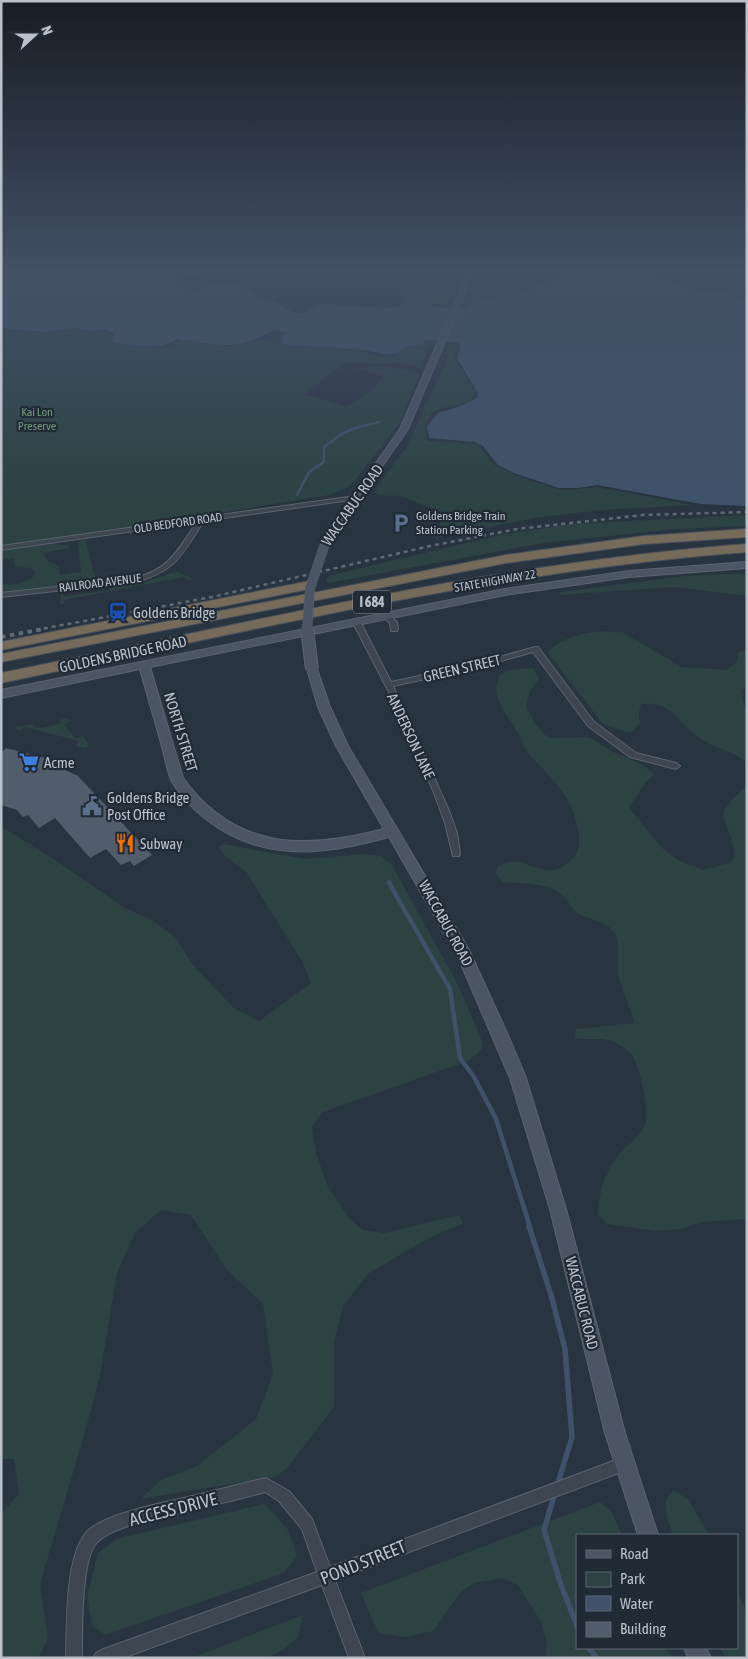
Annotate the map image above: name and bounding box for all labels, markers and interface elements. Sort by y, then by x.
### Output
north arrow [10,10,60,60]
text: N [38,24,56,37]
park label: Kai Lon Preserve [18,405,56,433]
street label: WACCABUC ROAD [318,461,386,549]
place label: Goldens Bridge Train Station Parking [416,509,506,537]
street label: OLD BEDFORD ROAD [133,510,223,536]
parking icon: Goldens Bridge Train Station Parking [390,512,412,534]
street label: STATE HIGHWAY 22 [453,567,537,595]
street label: RAILROAD AVENUE [58,571,142,595]
road number: I 684 [353,590,391,614]
station icon: Goldens Bridge [107,601,129,623]
place label: Goldens Bridge [133,604,216,621]
street label: GOLDENS BRIDGE ROAD [58,632,188,676]
street label: GREEN STREET [422,651,503,685]
street label: NORTH STREET [161,690,201,774]
street label: ANDERSON LANE [384,690,439,782]
supermarket icon: Acme [18,751,40,773]
place label: Acme [44,754,75,771]
place label: Goldens Bridge Post Office [107,789,190,823]
public building icon: Goldens Bridge Post Office [81,795,103,817]
restaurant icon: Subway [114,832,136,854]
place label: Subway [140,835,182,852]
street label: WACCABUC ROAD [416,877,476,969]
street label: WACCABUC ROAD [562,1255,602,1351]
street label: ACCESS DRIVE [127,1488,220,1530]
legend [576,1534,738,1649]
street label: POND STREET [317,1535,409,1589]
text: Road [620,1545,649,1562]
text: Park [620,1570,645,1587]
text: Water [620,1595,653,1612]
text: Building [620,1620,666,1637]

